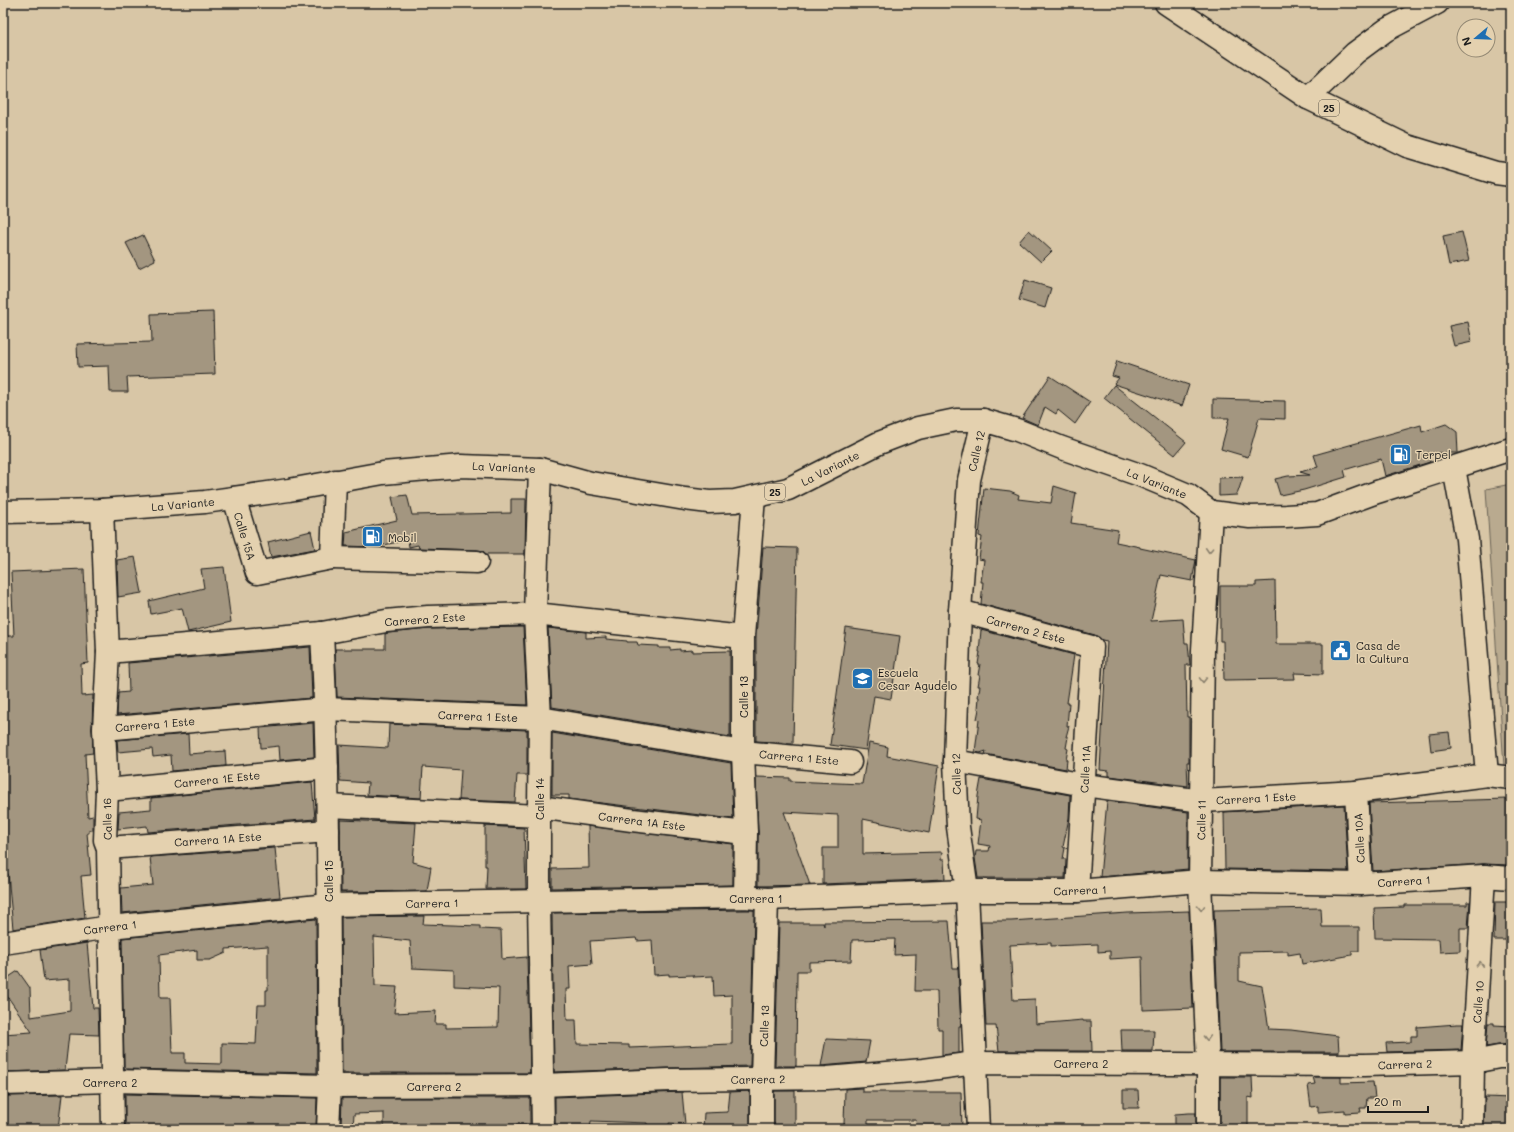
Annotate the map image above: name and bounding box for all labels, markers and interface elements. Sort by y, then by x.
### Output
north arrow [1456,18,1496,58]
text: N [1458,35,1475,48]
road number: 25 [1319,100,1339,116]
street label: Calle 12 [964,429,988,473]
fuel station icon: Terpel [1388,441,1414,467]
street label: La Variante [798,447,862,489]
place label: Terpel [1416,447,1451,462]
street label: La Variante [472,458,536,476]
street label: La Variante [1125,464,1189,502]
road number: 25 [765,484,785,500]
street label: La Variante [151,494,216,514]
street label: Calle 15A [231,510,259,562]
fuel station icon: Mobil [359,524,385,550]
place label: Mobil [388,530,416,545]
one-way arrow [1205,547,1214,553]
street label: Carrera 2 Este [384,609,466,629]
street label: Carrera 2 Este [985,611,1067,647]
public building icon: Casa de la Cultura [1328,638,1354,664]
place label: Casa de la Cultura [1356,638,1409,666]
school or university icon: Escuela Cesar Agudelo [850,665,876,691]
place label: Escuela Cesar Agudelo [878,665,957,693]
street label: Calle 13 [736,675,751,718]
one-way arrow [1199,677,1207,683]
street label: Carrera 1 Este [438,707,519,725]
street label: Carrera 1 Este [114,713,196,735]
street label: Calle 11A [1076,745,1094,793]
street label: Carrera 1 Este [758,746,840,768]
street label: Calle 12 [948,753,964,795]
street label: Carrera 1E Este [173,767,261,791]
street label: Calle 14 [532,777,547,820]
street label: Carrera 1 Este [1216,788,1297,808]
street label: Calle 16 [99,798,115,840]
street label: Calle 11 [1193,800,1209,840]
street label: Carrera 1A Este [598,808,687,834]
street label: Calle 10A [1350,813,1368,863]
street label: Carrera 1A Este [174,828,263,850]
street label: Calle 15 [321,860,336,902]
street label: Carrera 1 [1377,872,1431,890]
street label: Carrera 1 [1053,882,1107,898]
street label: Carrera 1 [729,891,783,906]
street label: Carrera 1 [405,895,459,911]
one-way arrow [1197,905,1206,911]
street label: Carrera 1 [83,916,137,938]
one-way arrow [1476,961,1484,967]
street label: Calle 10 [1469,980,1487,1024]
street label: Calle 13 [756,1004,772,1047]
one-way arrow [1202,1035,1211,1041]
street label: Carrera 2 [1054,1056,1108,1071]
street label: Carrera 2 [1377,1056,1433,1072]
street label: Carrera 2 [731,1071,785,1087]
street label: Carrera 2 [83,1075,137,1090]
street label: Carrera 2 [407,1079,461,1094]
scale bar [1368,1088,1428,1114]
text: 20 m [1374,1093,1402,1109]

